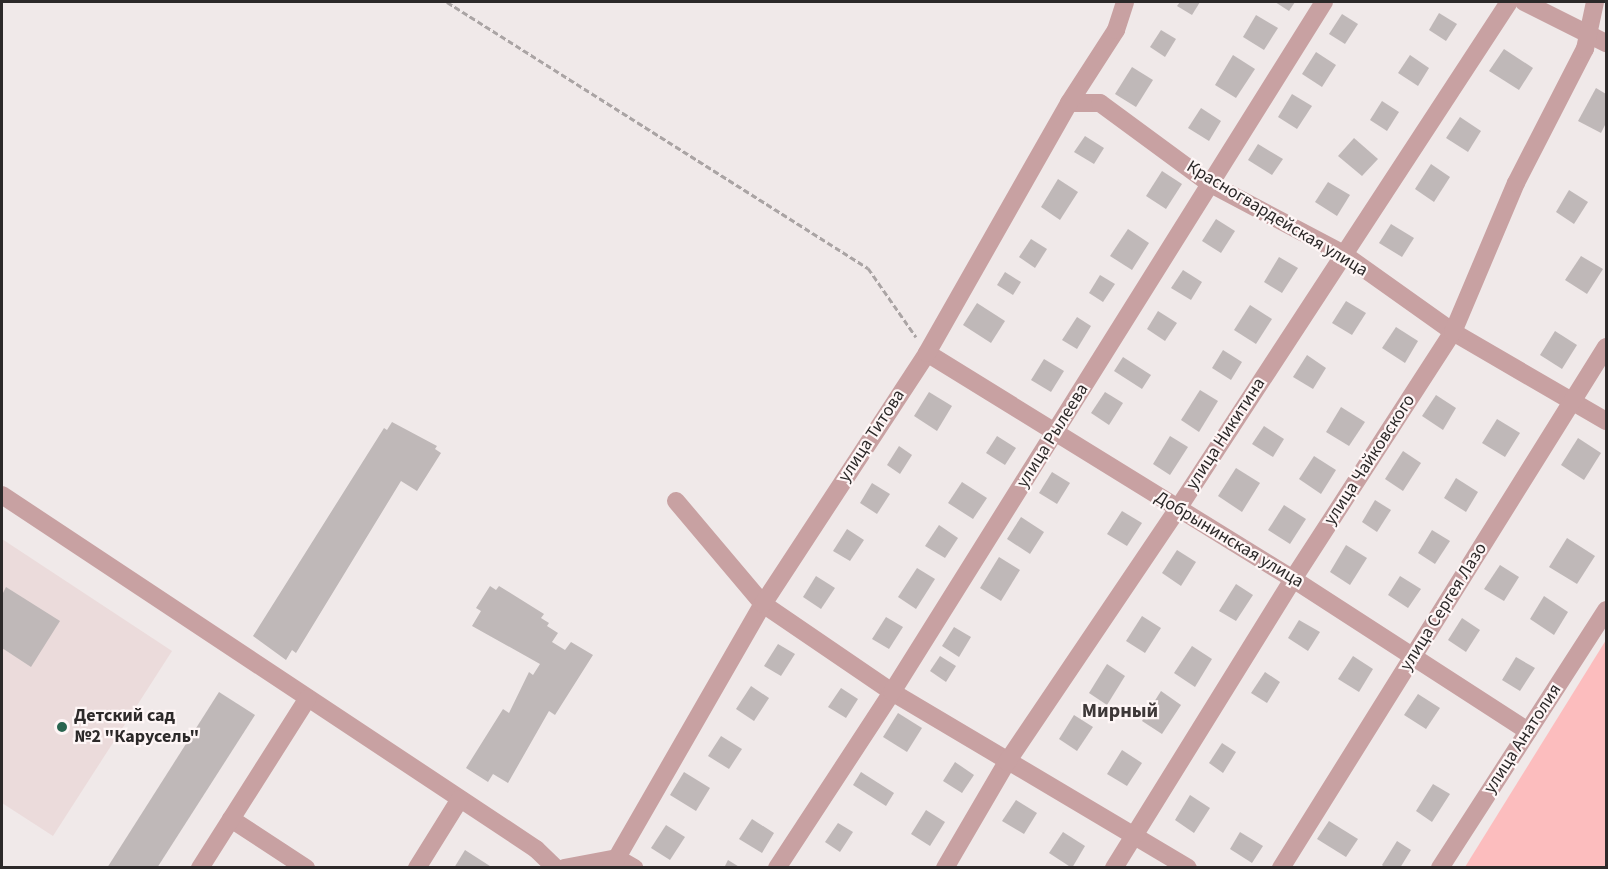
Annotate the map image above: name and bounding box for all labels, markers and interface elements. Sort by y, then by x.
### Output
street label: Красногвардейская улица [1182,156,1372,282]
street label: улица Никитина [1182,374,1270,494]
street label: улица Рылеева [1012,380,1094,492]
street label: улица Титова [834,386,910,486]
street label: улица Чайковского [1320,391,1420,529]
street label: Добрынинская улица [1151,487,1307,593]
street label: улица Сергея Лазо [1396,539,1492,675]
street label: улица Анатолия [1480,680,1566,798]
district label: Мирный [1082,699,1158,723]
place label: Детский сад №2 "Карусель" [74,706,199,748]
marker: Детский сад №2 "Карусель" [55,720,69,734]

